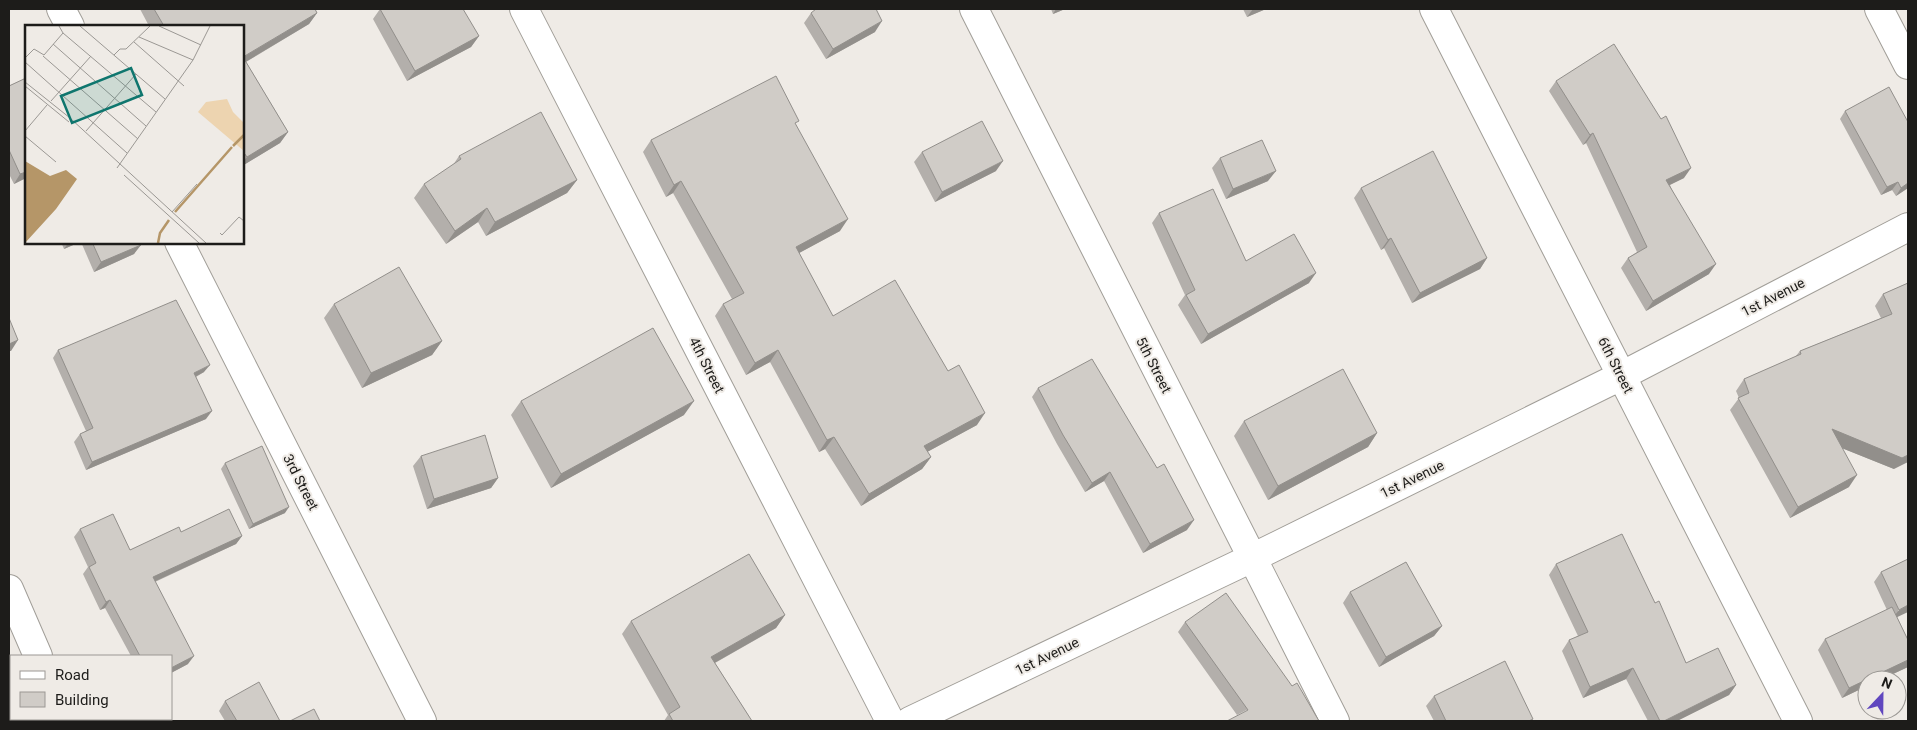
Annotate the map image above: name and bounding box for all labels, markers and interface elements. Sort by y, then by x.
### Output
inset map [25,25,244,244]
street label: 1st Avenue [1739,274,1807,320]
street label: 4th Street [686,334,728,396]
street label: 5th Street [1133,334,1175,396]
street label: 6th Street [1595,334,1637,396]
street label: 3rd Street [280,451,322,513]
street label: 1st Avenue [1378,457,1446,501]
street label: 1st Avenue [1013,634,1081,678]
legend [10,655,172,720]
text: Road [55,666,89,684]
north arrow [1857,670,1907,720]
text: N [1879,674,1894,692]
text: Building [55,691,109,709]

